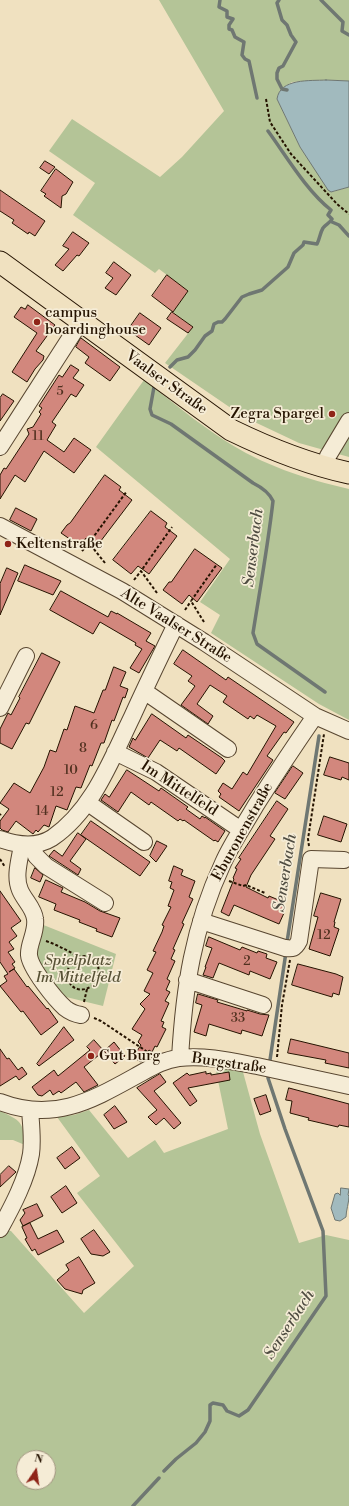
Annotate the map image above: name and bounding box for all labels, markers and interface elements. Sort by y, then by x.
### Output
place label: campus boardinghouse [45,304,146,339]
marker: campus boardinghouse [32,317,42,327]
street label: Vaalser Straße [122,347,210,419]
house number: 5 [56,384,64,400]
place label: Zegra Spargel [231,405,324,423]
marker: Zegra Spargel [327,409,337,419]
house number: 11 [32,429,44,445]
water label: Senserbach [240,508,268,588]
place label: Keltenstraße [16,535,103,553]
marker: Keltenstraße [3,539,13,549]
street label: Alte Vaalser Straße [117,585,235,667]
house number: 6 [90,718,98,734]
house number: 8 [79,741,87,757]
street label: Im Mittelfeld [137,757,221,821]
house number: 10 [64,763,78,779]
street label: Eburonenstraße [209,780,277,884]
house number: 12 [50,785,64,801]
house number: 14 [36,804,48,820]
water label: Senserbach [270,833,302,913]
house number: 12 [317,928,331,944]
park label: Spielplatz Im Mittelfeld [36,952,120,987]
house number: 2 [243,954,251,970]
house number: 33 [231,1011,245,1027]
place label: Gut Burg [99,1047,160,1065]
street label: Burgstraße [191,1050,267,1078]
marker: Gut Burg [86,1051,96,1061]
water label: Senserbach [260,1287,320,1363]
north arrow [16,1450,56,1490]
text: N [33,1451,44,1467]

